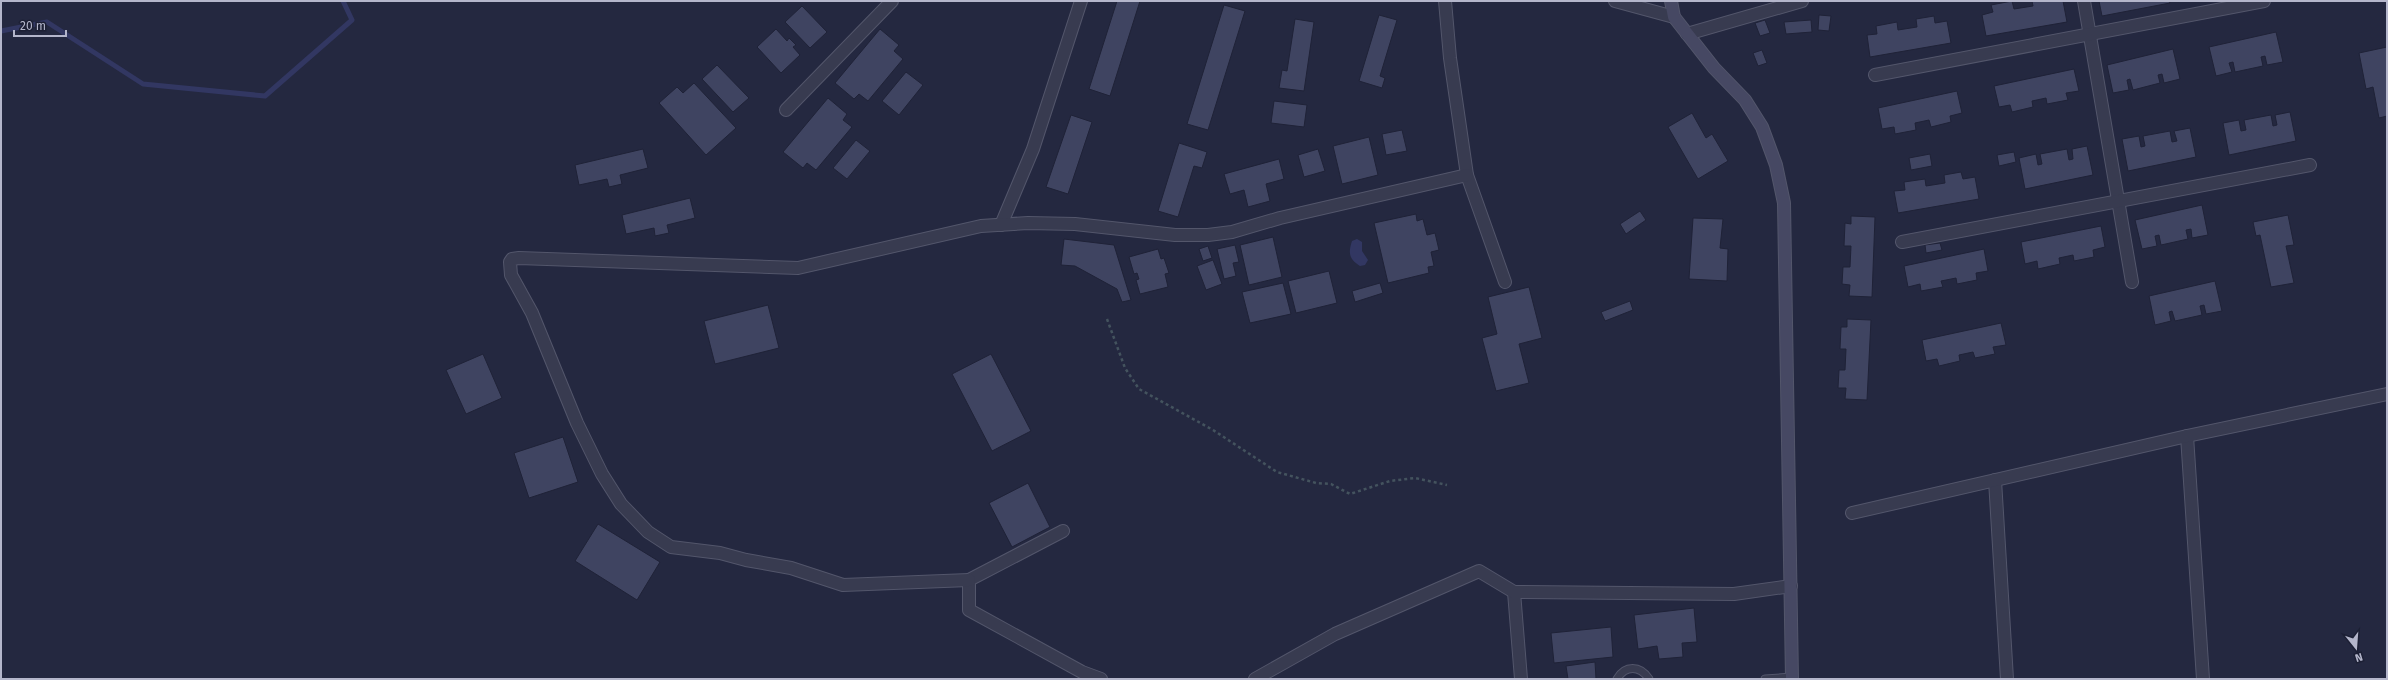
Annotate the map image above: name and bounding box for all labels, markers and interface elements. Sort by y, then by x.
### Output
scale bar [14,12,66,38]
text: 20 m [20,19,46,33]
north arrow [2336,628,2376,668]
text: N [2353,650,2364,664]

